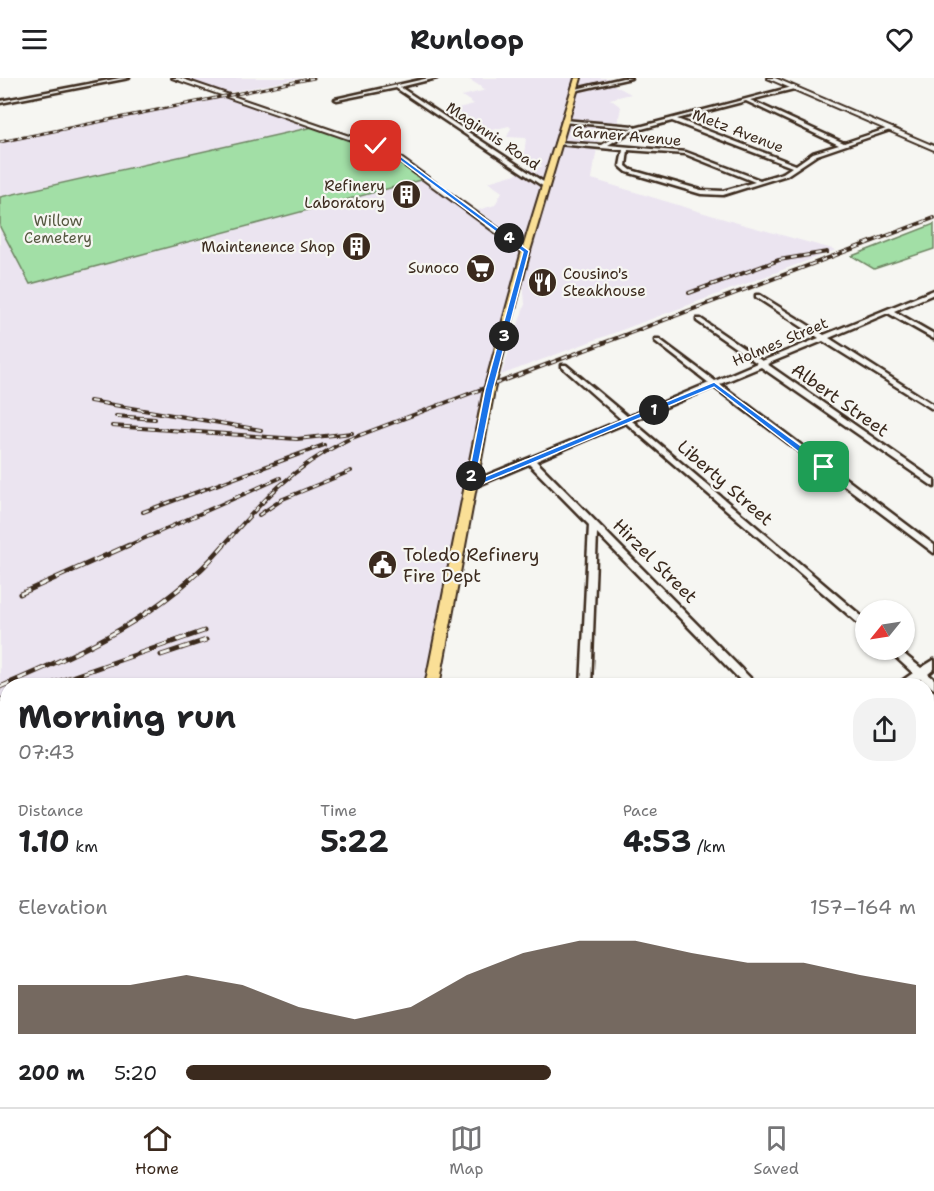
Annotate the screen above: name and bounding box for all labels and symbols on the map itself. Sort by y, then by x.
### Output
street label: Maginnis Road [442,97,544,175]
street label: Metz Avenue [690,104,786,158]
pin [350,120,401,171]
street label: Garner Avenue [572,121,682,151]
place label: Refinery Laboratory [304,176,385,213]
building icon: Refinery Laboratory [390,179,422,211]
park label: Willow Cemetery [24,211,92,248]
pin: 4 [494,223,524,253]
building icon: Maintenence Shop [340,231,372,263]
place label: Maintenence Shop [201,237,335,257]
supermarket icon: Sunoco [464,252,496,284]
place label: Sunoco [408,258,459,278]
place label: Cousino's Steakhouse [563,264,646,301]
restaurant icon: Cousino's Steakhouse [526,267,558,299]
street label: Holmes Street [729,313,831,371]
pin: 3 [489,321,519,351]
street label: Albert Street [786,358,894,443]
pin: 1 [639,395,669,425]
street label: Liberty Street [672,435,778,531]
pin [798,441,849,492]
pin: 2 [456,461,486,491]
street label: Hirzel Street [607,513,703,609]
place label: Toledo Refinery Fire Dept [403,543,539,588]
public building icon: Toledo Refinery Fire Dept [366,549,398,581]
north arrow [855,600,915,660]

